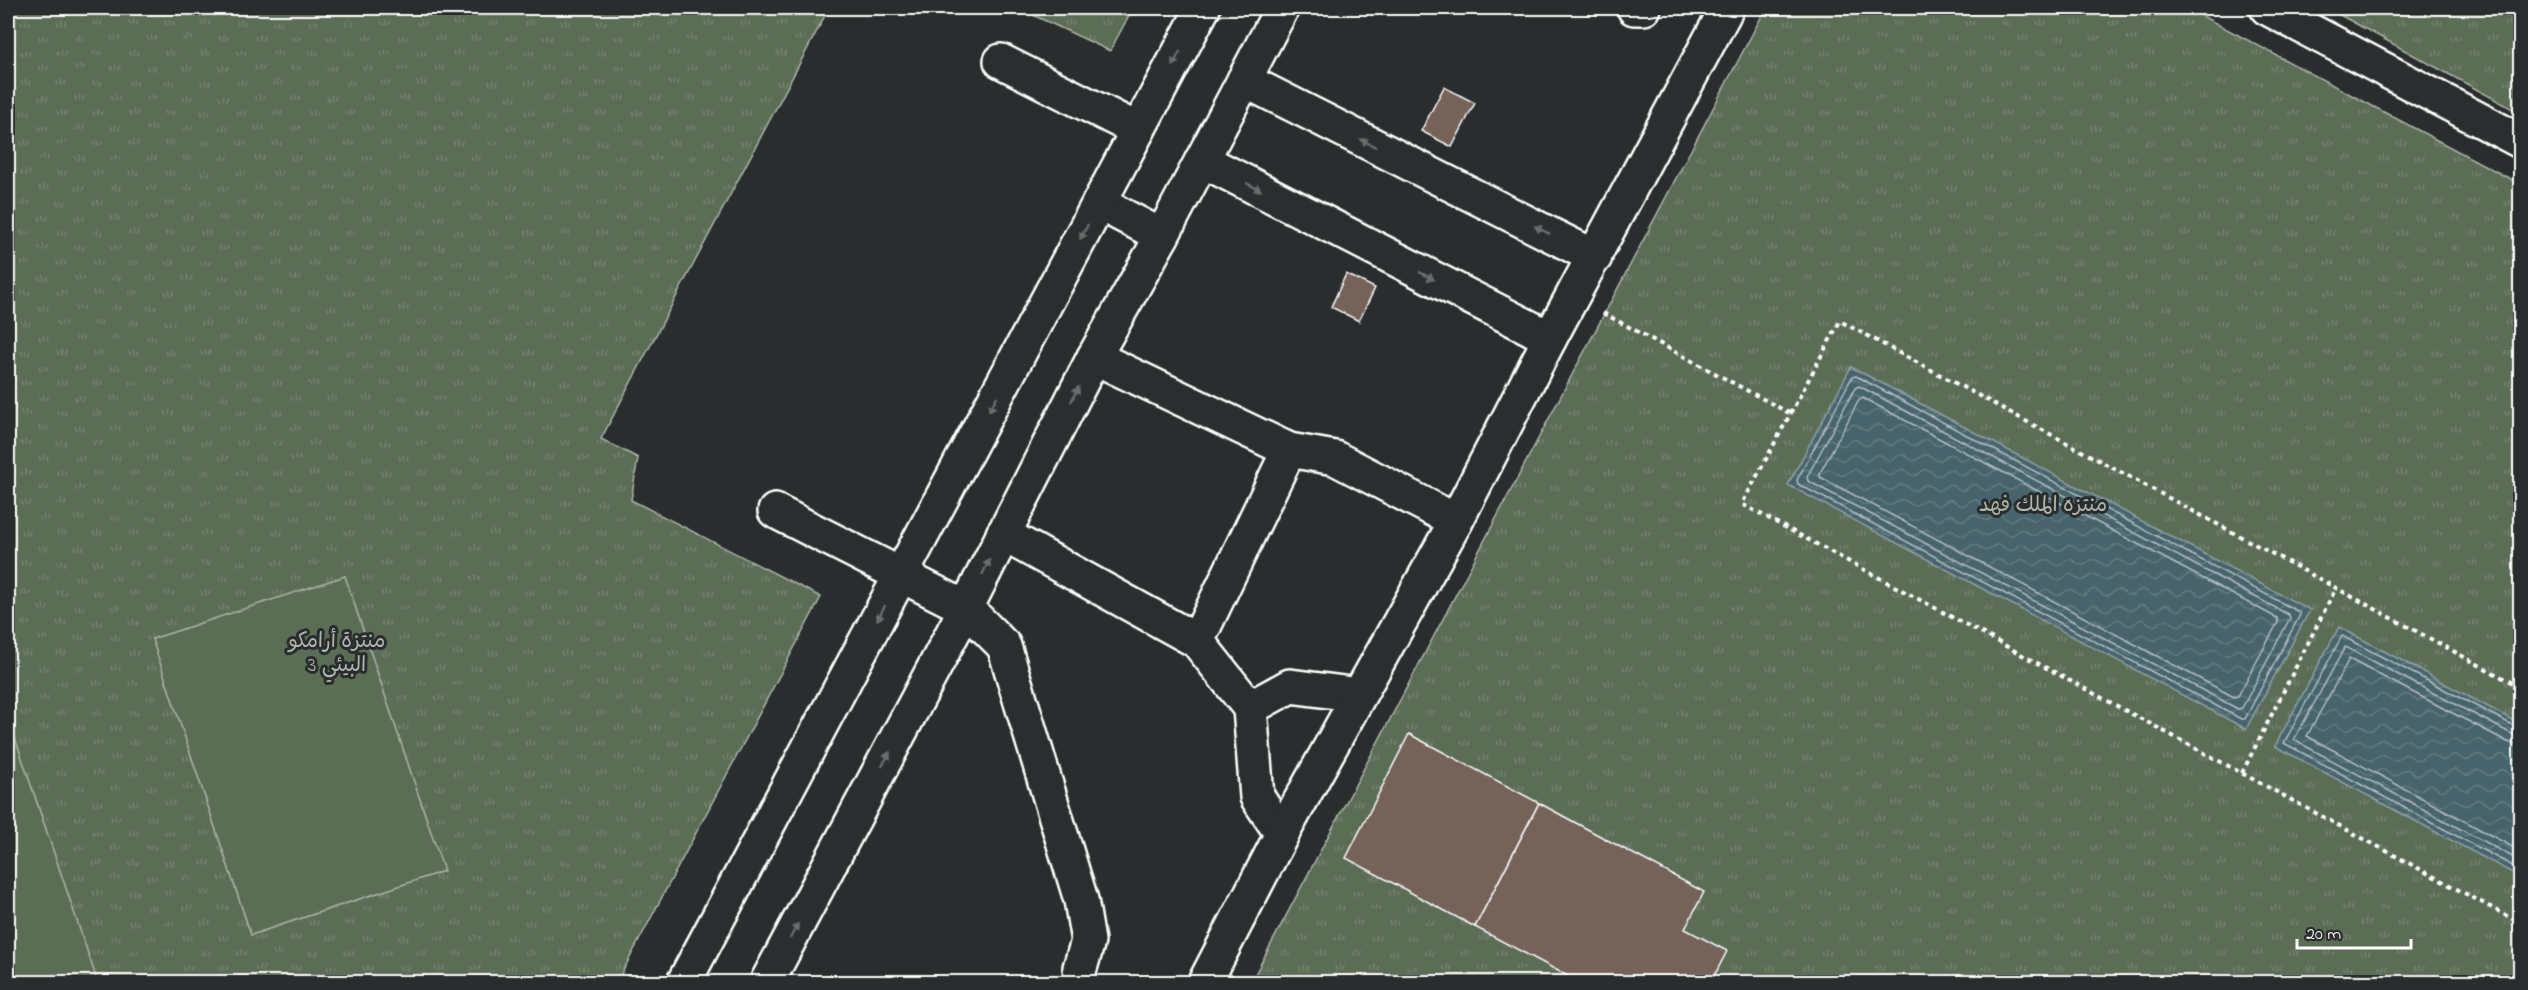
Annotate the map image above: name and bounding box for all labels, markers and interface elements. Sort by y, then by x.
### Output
one-way arrow [1171,51,1180,68]
one-way arrow [1360,138,1377,147]
one-way arrow [1245,182,1262,192]
one-way arrow [1079,223,1089,240]
one-way arrow [1534,226,1551,235]
one-way arrow [1419,271,1436,280]
one-way arrow [1070,385,1079,402]
one-way arrow [988,395,998,412]
park label: منتزه الملك فهد [1979,491,2107,521]
one-way arrow [981,559,990,576]
one-way arrow [876,605,886,622]
park label: منتزة أرامكو البيئي 3 [287,627,385,683]
one-way arrow [881,750,890,767]
scale bar [2297,912,2411,950]
one-way arrow [789,922,799,939]
text: 20 m [2306,922,2341,948]

